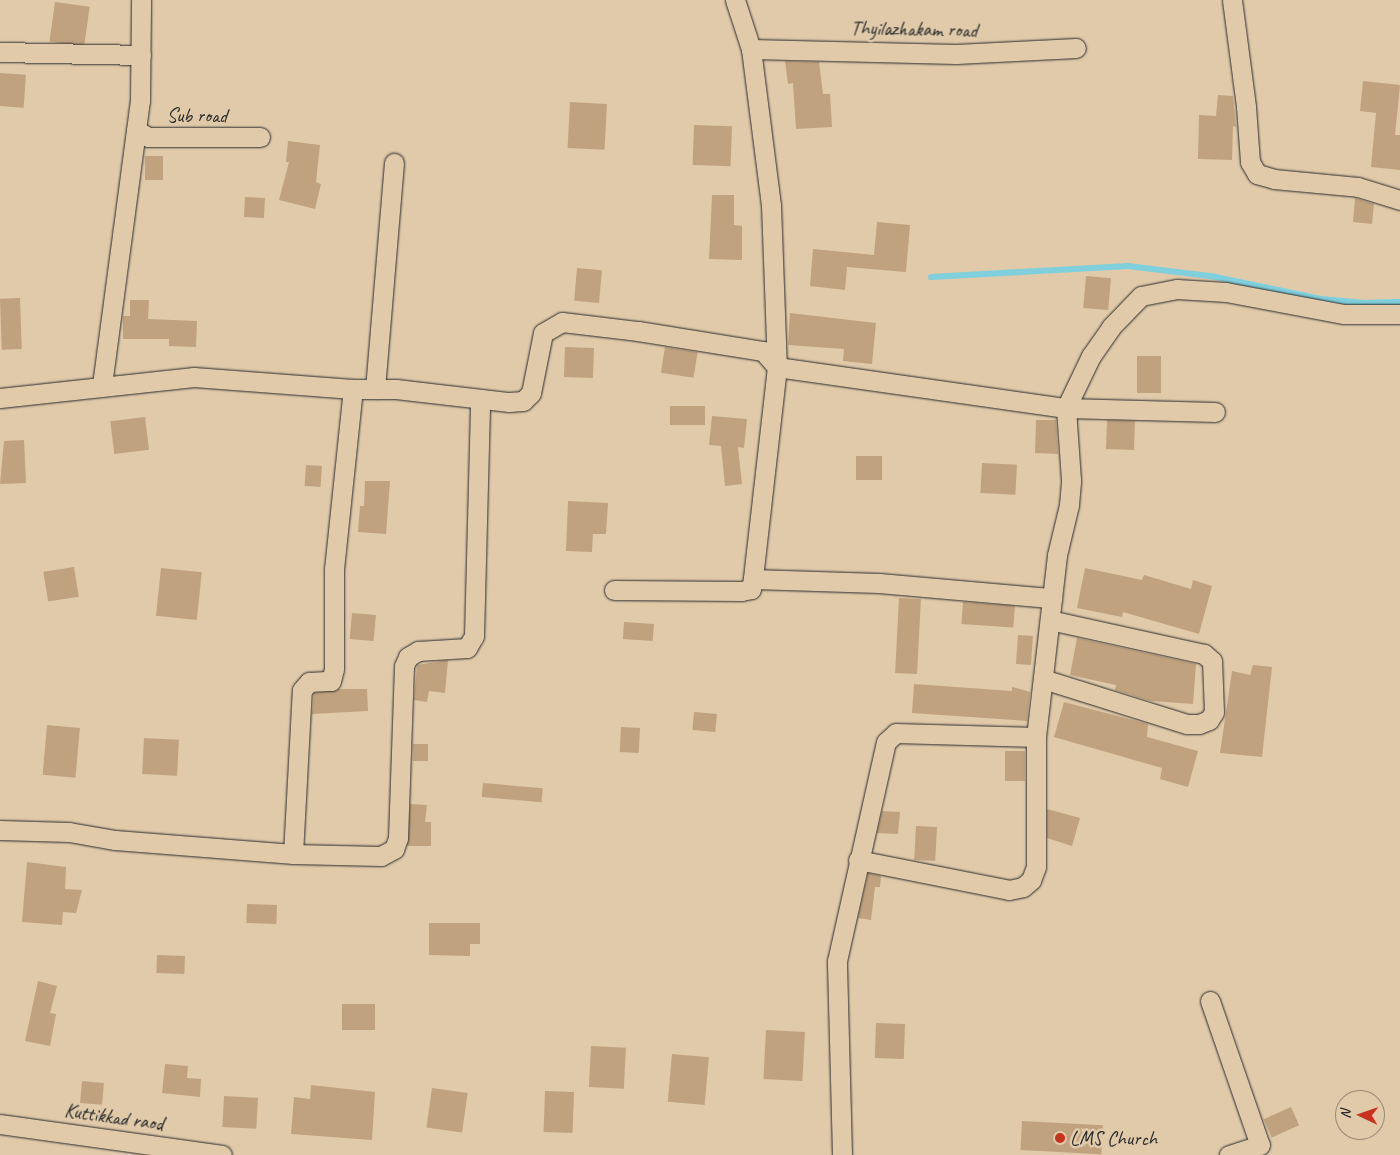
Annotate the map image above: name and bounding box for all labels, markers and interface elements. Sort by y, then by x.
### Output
street label: Thyilazhakam road [851,16,977,42]
street label: Sub road [167,103,227,127]
north arrow [1335,1090,1385,1140]
street label: Kuttikkad raod [63,1098,165,1136]
text: N [1337,1109,1354,1119]
place label: LMS Church [1070,1126,1157,1150]
marker: LMS Church [1054,1132,1066,1144]

